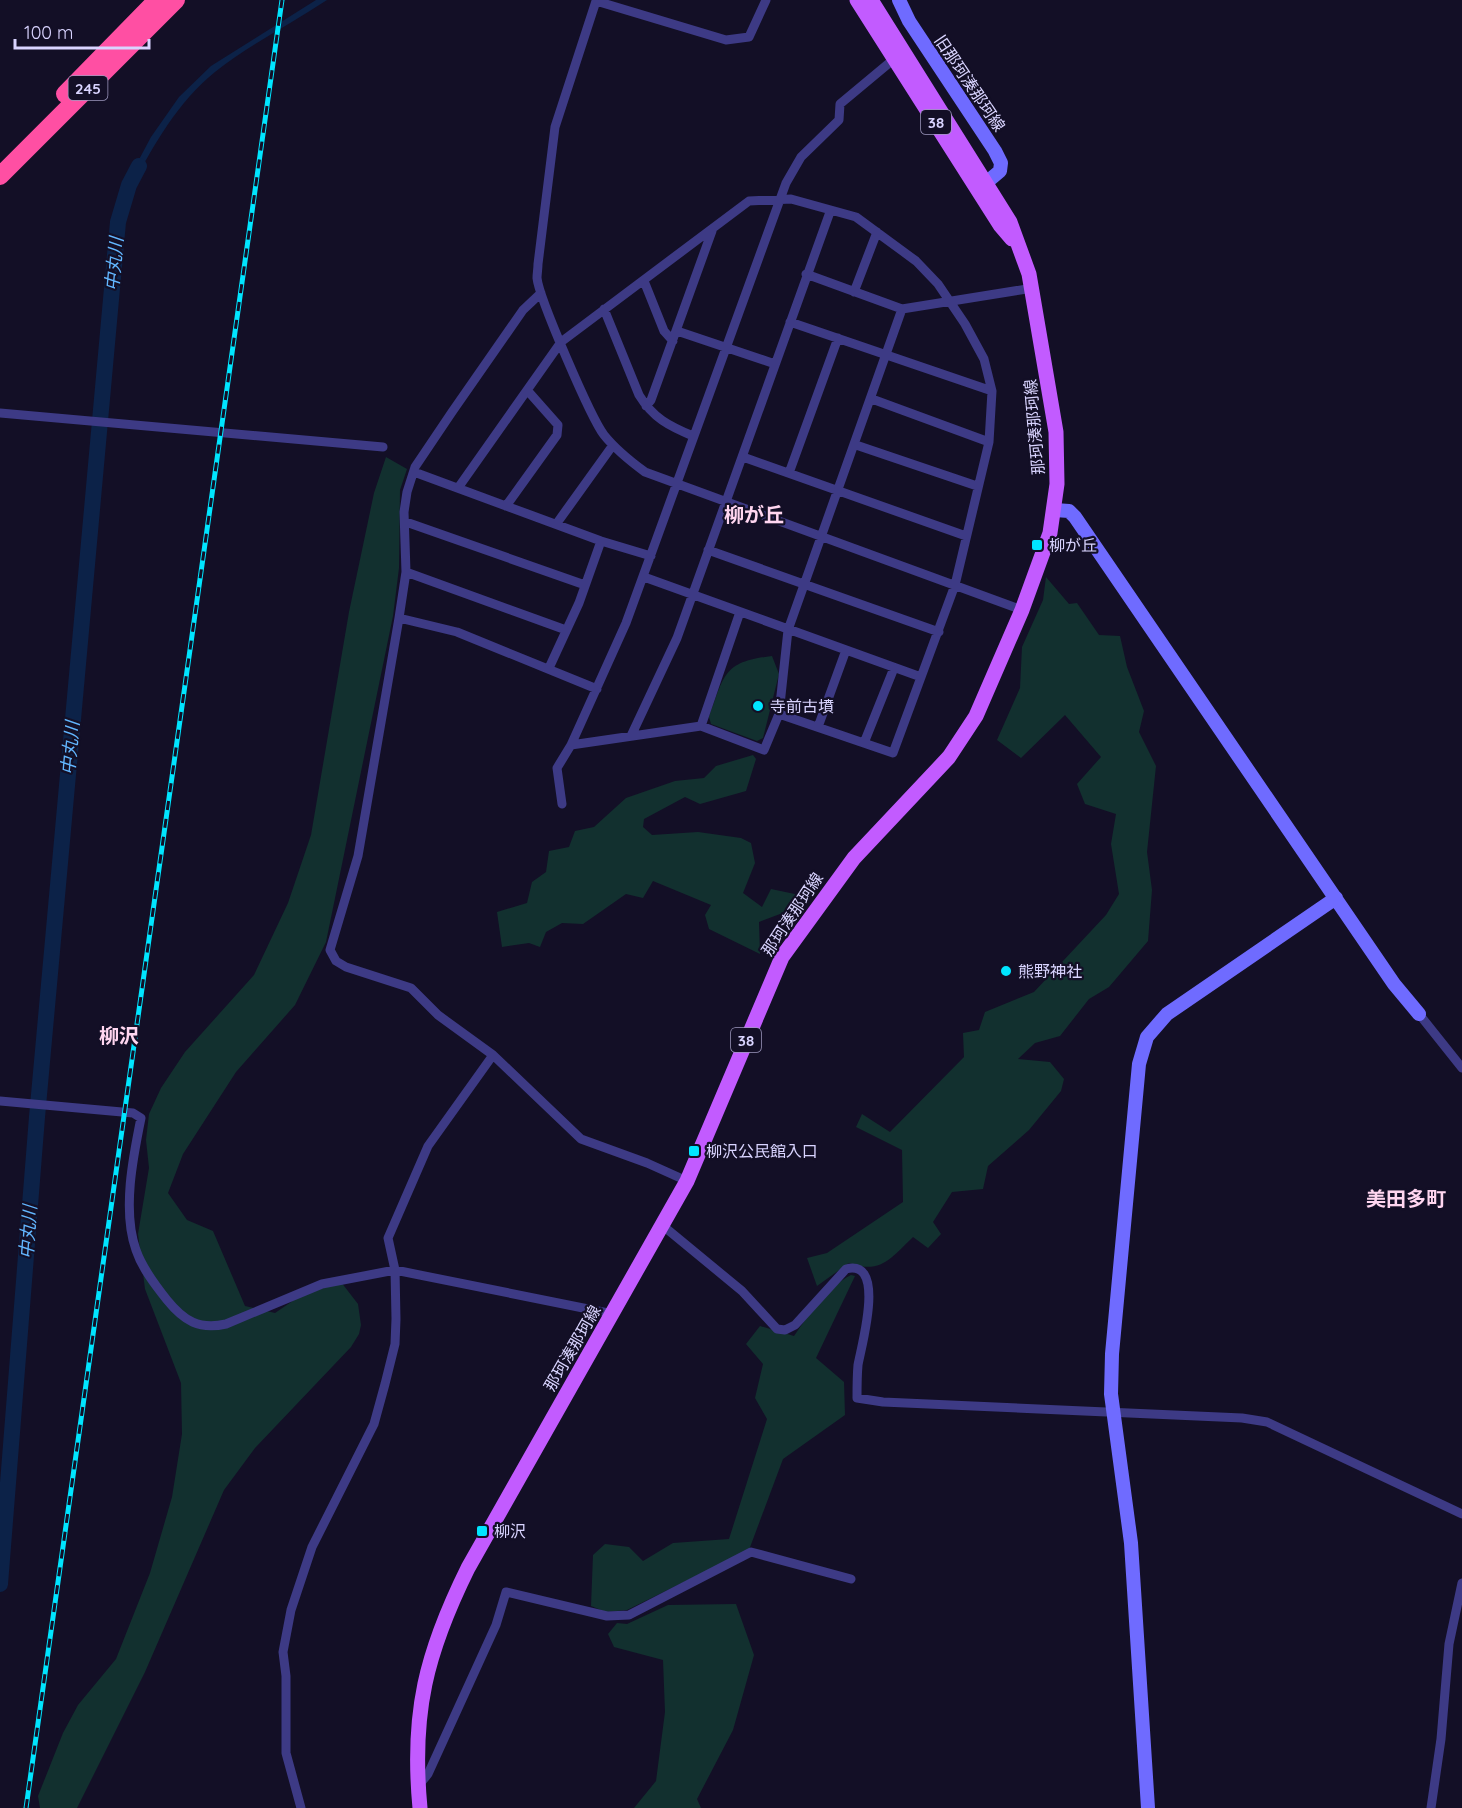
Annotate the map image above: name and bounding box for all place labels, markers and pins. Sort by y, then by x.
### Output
place label: 柳が丘 [1049,535,1097,555]
marker: 柳が丘 [1030,538,1044,552]
place label: 寺前古墳 [770,696,834,716]
marker: 寺前古墳 [751,699,765,713]
place label: 熊野神社 [1018,961,1082,981]
marker: 熊野神社 [999,964,1013,978]
place label: 柳沢公民館入口 [706,1141,818,1161]
marker: 柳沢公民館入口 [687,1144,701,1158]
place label: 柳沢 [494,1521,526,1541]
marker: 柳沢 [475,1524,489,1538]

